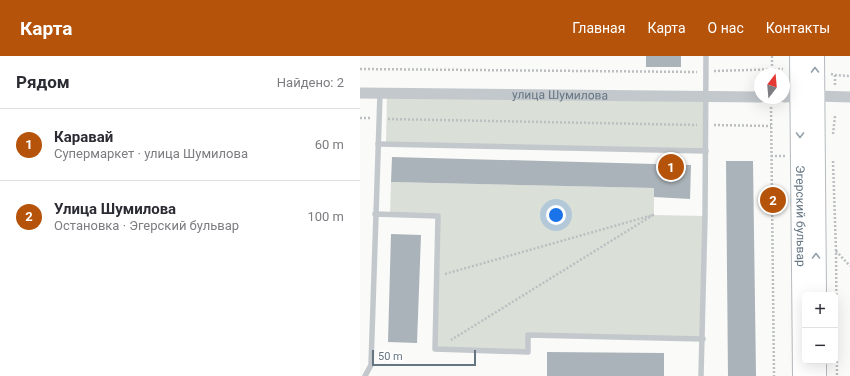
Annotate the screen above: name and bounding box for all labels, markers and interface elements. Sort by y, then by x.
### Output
text: Карта [20,17,72,40]
text: Главная [572,20,625,36]
text: Карта [647,20,686,36]
text: О нас [708,20,744,36]
text: Контакты [766,20,830,36]
one-way arrow [811,67,819,73]
north arrow [754,68,790,104]
text: Рядом [16,72,70,92]
text: Найдено: 2 [277,75,344,90]
street label: улица Шумилова [512,88,608,102]
text: Каравай [54,128,113,146]
one-way arrow [796,132,804,138]
text: 1 [25,137,33,152]
text: 60 m [315,137,344,152]
text: Супермаркет · улица Шумилова [54,146,248,161]
pin: 1 [658,152,684,182]
street label: Эгерский бульвар [793,165,808,267]
pin: 2 [760,185,786,215]
text: Улица Шумилова [54,200,176,218]
your location [546,205,566,225]
text: 2 [25,209,33,224]
text: 100 m [307,209,344,224]
text: Остановка · Эгерский бульвар [54,218,239,233]
one-way arrow [812,253,821,259]
map controls [802,292,838,364]
button: + [802,292,838,328]
button: − [802,328,838,364]
scale bar [372,348,476,367]
text: 50 m [378,350,403,363]

